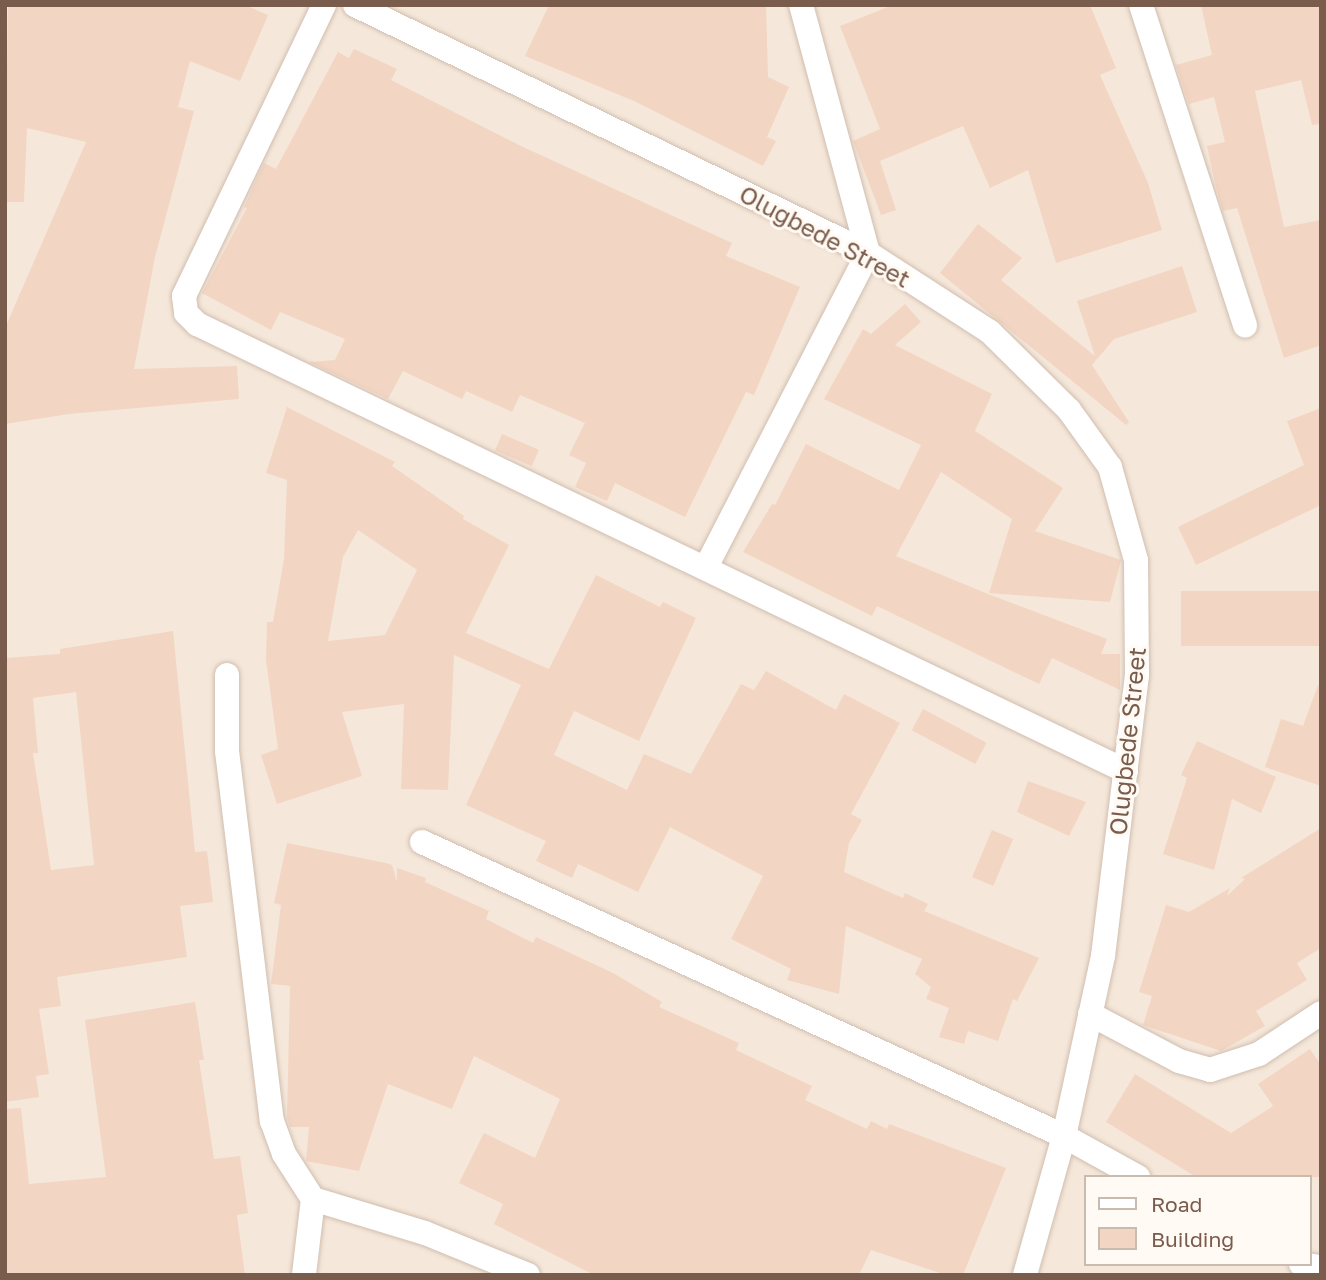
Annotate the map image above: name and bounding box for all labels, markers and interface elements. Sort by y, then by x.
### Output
street label: Olugbede Street [735,179,915,293]
street label: Olugbede Street [1103,645,1151,837]
legend [1084,1175,1312,1266]
text: Road [1151,1191,1202,1217]
text: Building [1151,1226,1234,1252]

